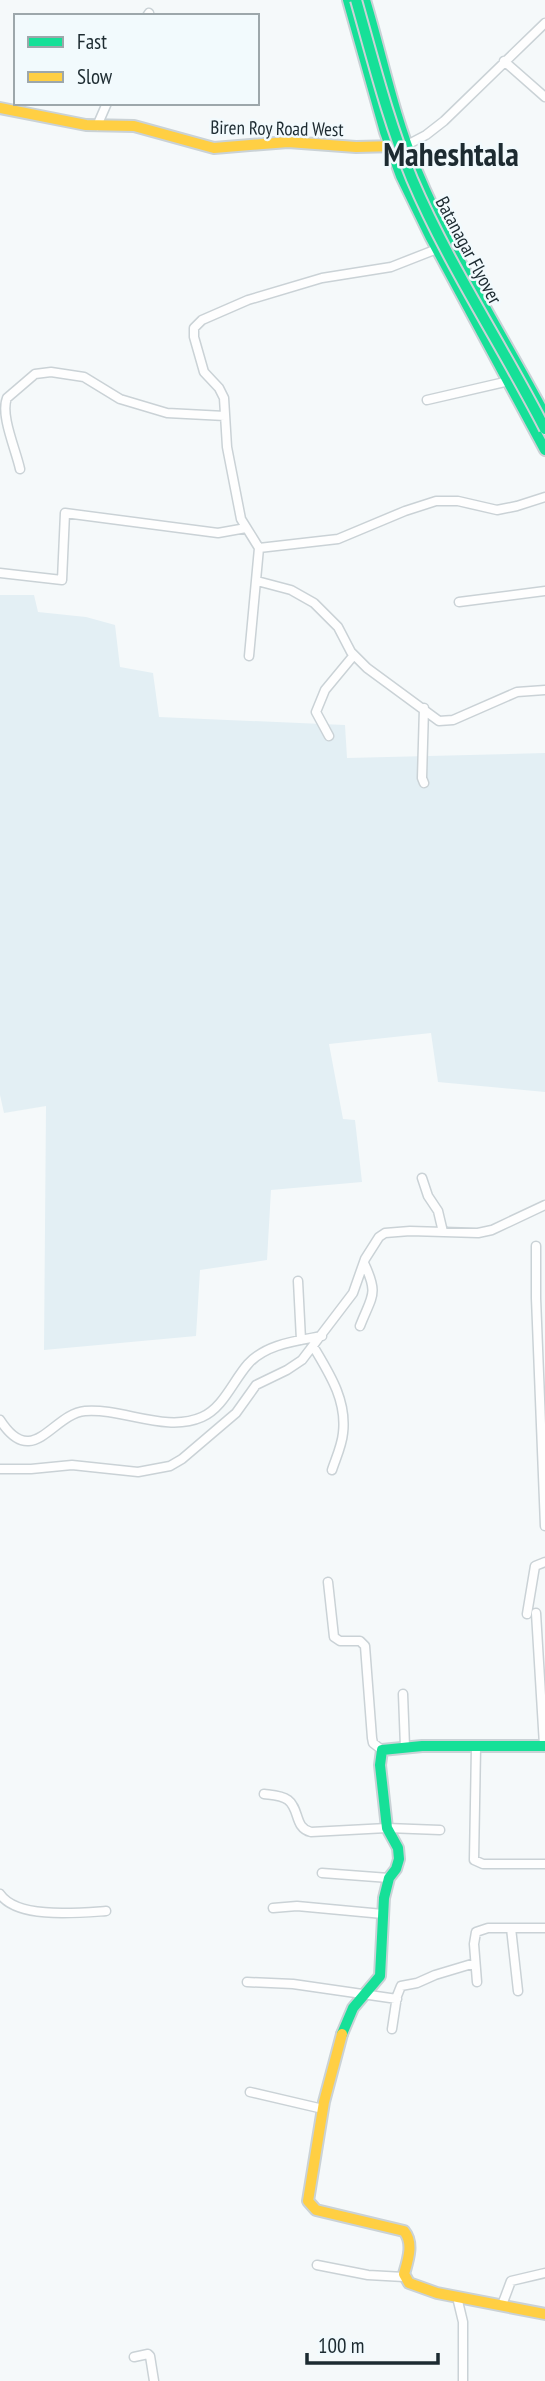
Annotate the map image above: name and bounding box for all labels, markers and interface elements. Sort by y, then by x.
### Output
legend [14,14,259,105]
text: Fast [77,28,107,55]
text: Slow [77,63,113,90]
street label: Biren Roy Road West [210,115,345,141]
district label: Maheshtala [383,132,519,175]
street label: Batanagar Flyover [431,192,508,309]
scale bar [307,2322,438,2366]
text: 100 m [318,2332,364,2359]

